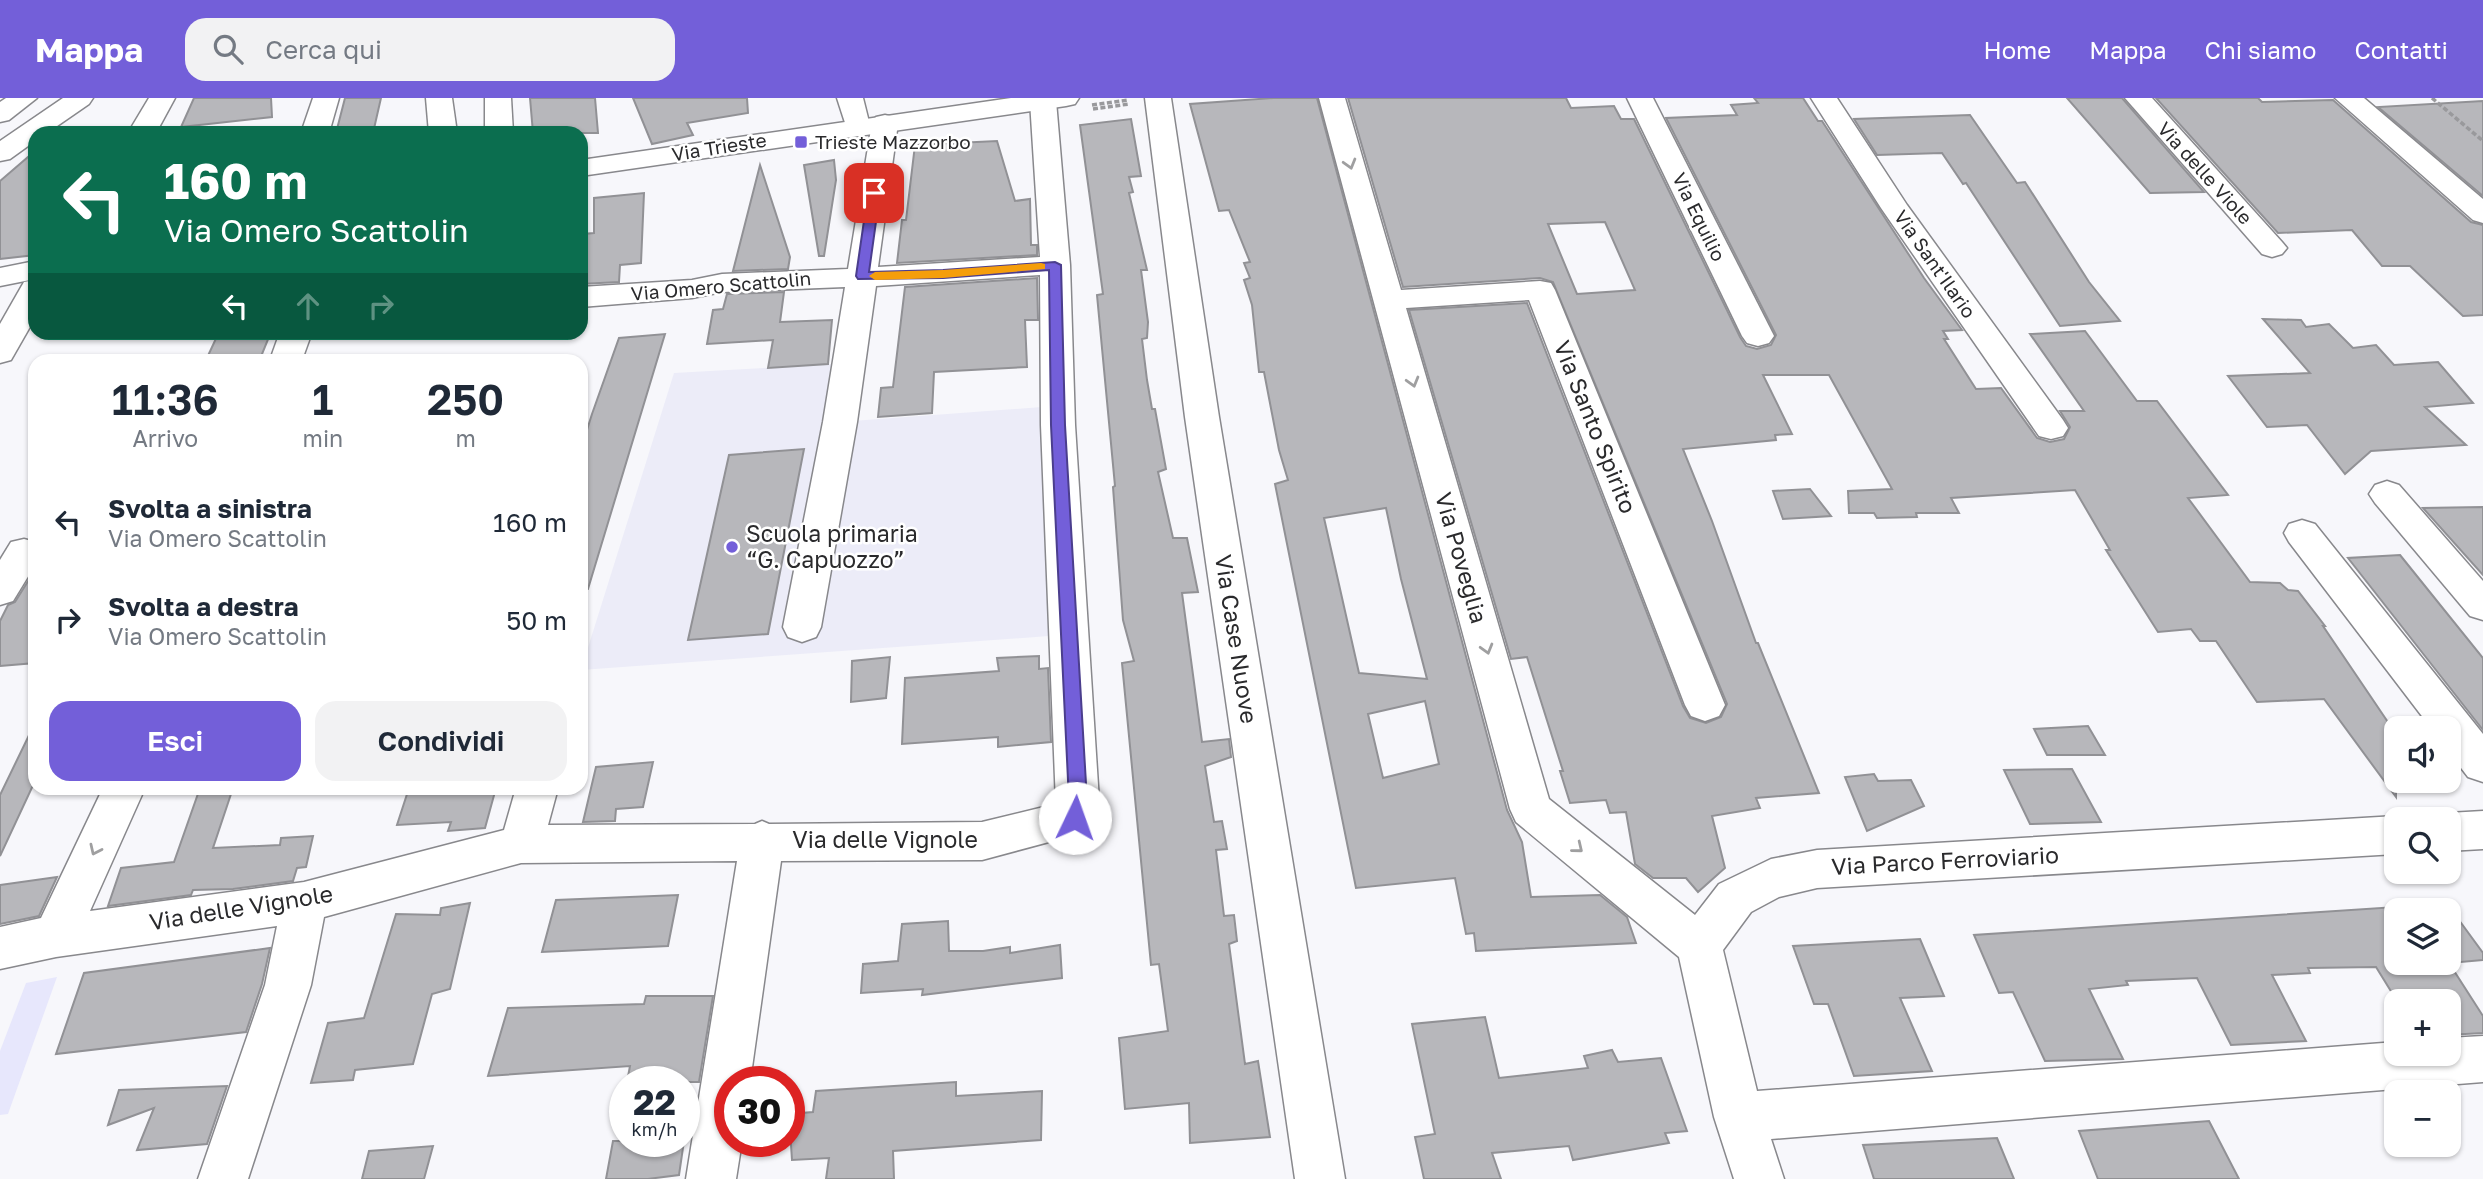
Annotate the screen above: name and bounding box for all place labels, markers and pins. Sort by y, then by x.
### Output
place label: Trieste Mazzorbo [815,130,971,153]
marker: Trieste Mazzorbo [793,134,809,150]
pin [844,163,904,223]
place label: Scuola primaria “G. Capuozzo” [746,519,918,573]
marker: Scuola primaria “G. Capuozzo” [724,539,740,555]

